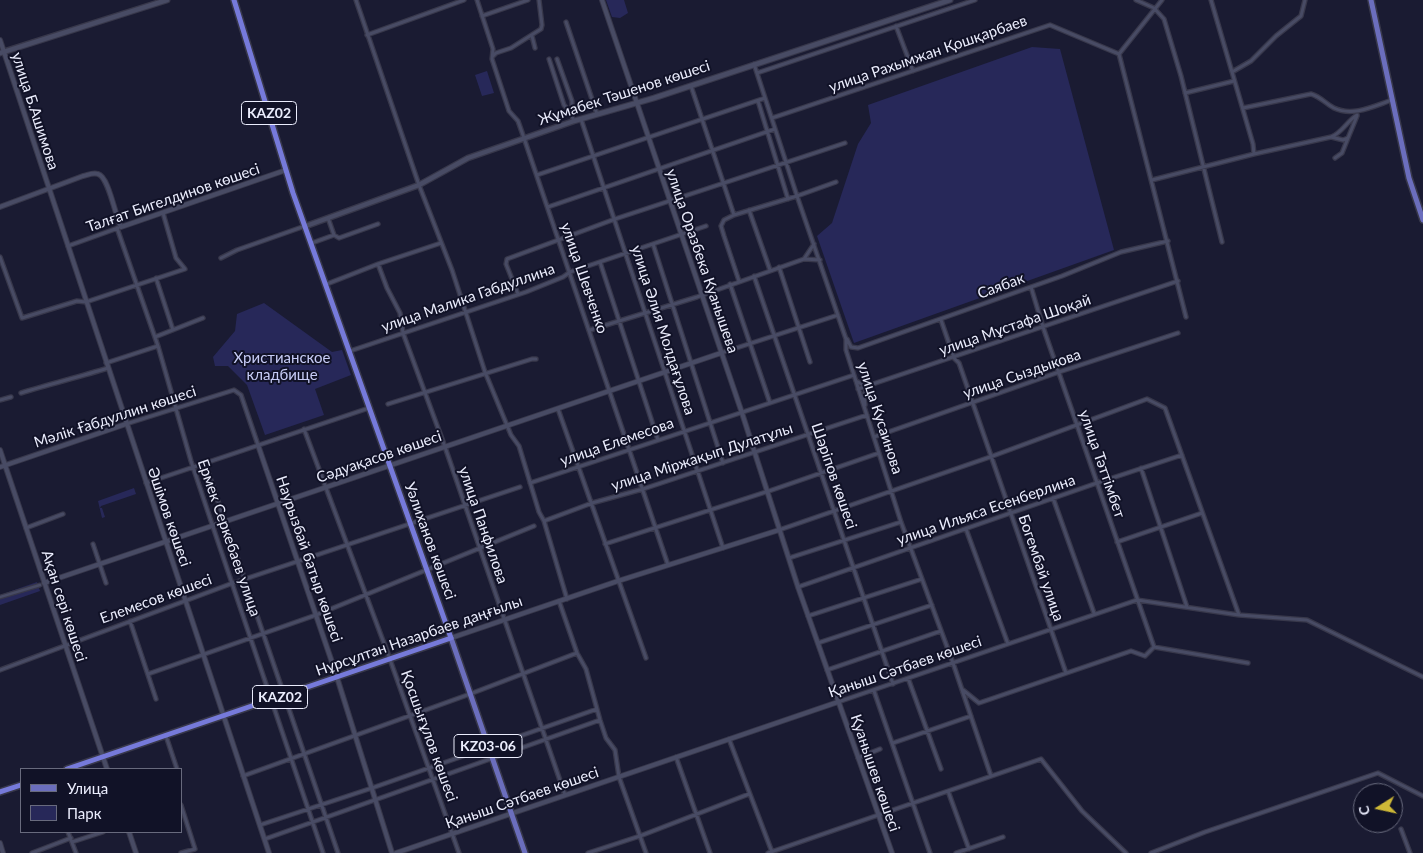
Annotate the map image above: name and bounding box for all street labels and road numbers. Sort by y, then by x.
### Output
street label: улица Рахымжан Қошқарбаев [827,12,1029,96]
street label: улица Б.Ашимова [7,50,63,172]
street label: Жұмабек Тәшенов көшесі [536,57,712,129]
road number: KАZ02 [242,102,296,125]
street label: Талғат Бигелдинов көшесі [84,160,262,236]
street label: улица Оразбека Куанышева [662,166,742,356]
street label: улица Шевченко [557,220,611,336]
street label: улица Әлия Молдағұлова [627,243,699,417]
street label: улица Малика Габдуллина [379,260,557,336]
street label: Саябак [975,269,1027,303]
street label: улица Мұстафа Шоқай [937,291,1093,359]
street label: улица Сыздыкова [961,345,1083,403]
street label: улица Кусаинова [853,360,907,476]
street label: Мәлік Ғабдуллин көшесі [32,382,198,452]
street label: улица Тәттімбет [1075,408,1129,520]
street label: улица Елемесова [558,414,676,470]
street label: улица Міржақып Дулатұлы [609,419,795,495]
street label: Шәріпов көшесі [807,421,861,531]
street label: Сәдуақасов көшесі [314,427,444,487]
street label: Ермек Серкебаев улица [194,457,264,619]
street label: улица Панфилова [454,464,512,586]
street label: Әшімов көшесі [144,465,194,569]
street label: улица Ильяса Есенберлина [894,471,1078,549]
street label: Наурызбай батыр көшесі [272,474,346,644]
street label: Уәлиханов көшесі [400,480,460,602]
street label: Богембай улица [1014,512,1068,624]
street label: Ақан сері көшесі [37,548,91,664]
street label: Елемесов көшесі [98,570,214,628]
street label: Нұрсұлтан Назарбаев даңғылы [313,592,525,680]
street label: Қаныш Сәтбаев көшесі [826,632,984,702]
street label: Қосшығұлов көшесі [397,668,461,804]
road number: KАZ02 [252,686,308,709]
street label: Қуанышев көшесі [847,712,903,834]
road number: KZ03-06 [454,734,522,758]
street label: Қаныш Сәтбаев көшесі [443,763,601,833]

